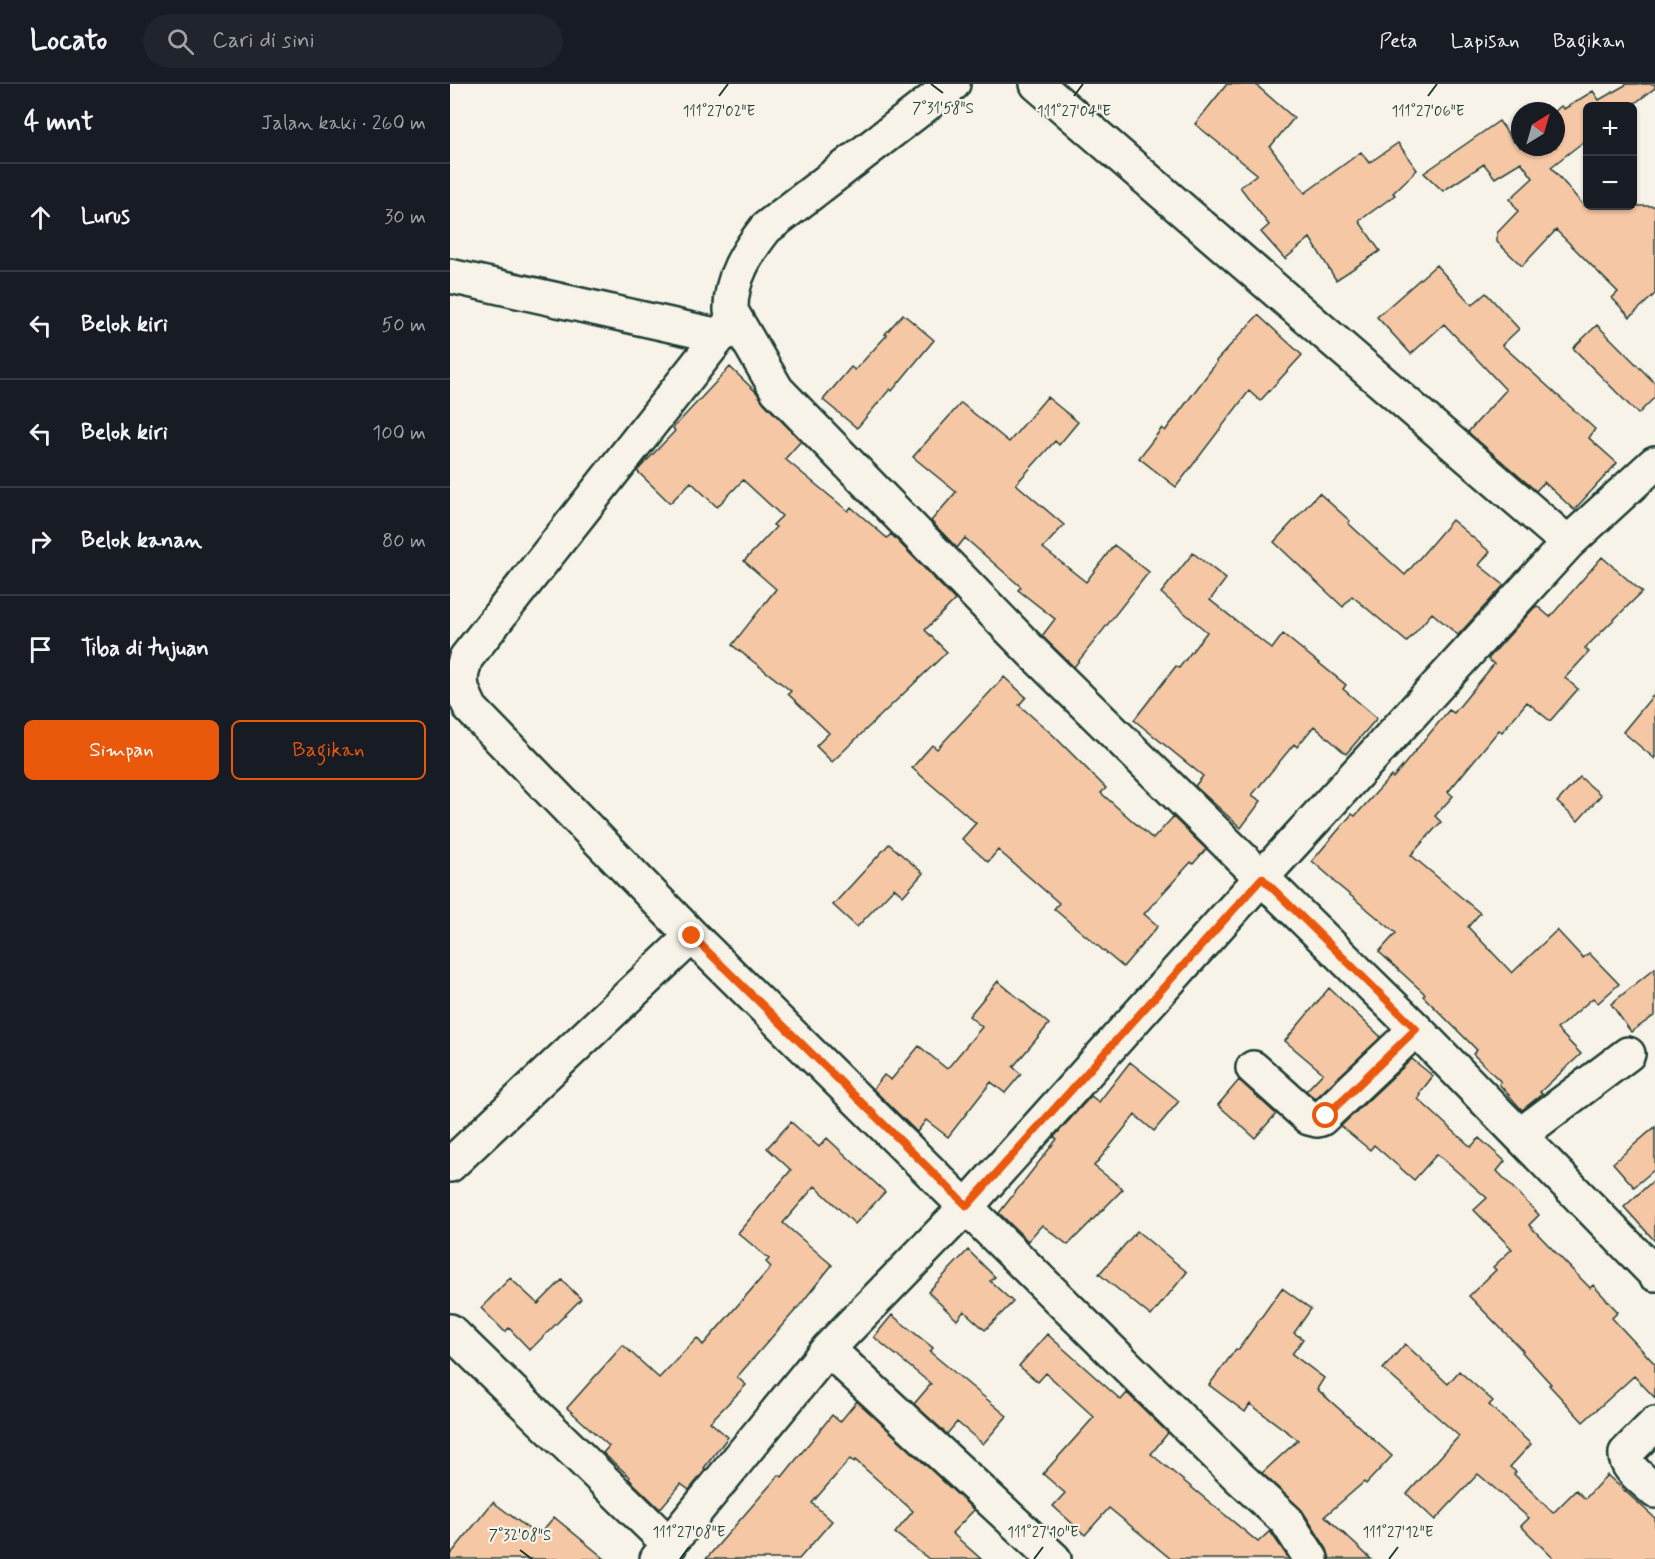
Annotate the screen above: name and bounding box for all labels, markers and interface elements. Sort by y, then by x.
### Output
search box [143,14,563,68]
text: Locato [30,23,107,60]
icon: search [164,25,197,58]
text: Cari di sini [212,27,315,55]
text: Peta [1379,27,1418,55]
text: Lapisan [1451,27,1520,55]
text: Bagikan [1553,27,1625,55]
text: 7°31'58"S [912,99,974,119]
text: 111°27'02"E [683,102,756,122]
text: 111°27'04"E [1037,102,1111,122]
text: 111°27'06"E [1391,102,1465,122]
north arrow [1511,102,1565,156]
map controls [1583,102,1637,210]
button: + [1583,102,1637,156]
text: 4 mnt [24,106,94,140]
text: Jalan kaki · 260 m [261,110,426,137]
button: − [1583,156,1637,210]
icon: ahead [24,201,57,234]
text: Lurus [81,203,130,231]
text: 30 m [384,204,426,231]
icon: left [24,309,57,342]
text: Belok kiri [81,311,168,339]
text: 50 m [381,312,426,339]
icon: left [24,417,57,450]
text: Belok kiri [81,419,168,447]
text: 100 m [372,420,426,447]
icon: right [24,525,57,558]
text: Belok kanan [81,527,202,555]
text: 80 m [382,528,426,555]
icon: arrive [24,633,57,666]
text: Tiba di tujuan [81,635,209,663]
button: Simpan [24,720,219,780]
button: Bagikan [231,720,426,780]
route end [678,922,704,948]
route start [1312,1102,1338,1128]
text: 111°27'08"E [653,1523,726,1543]
text: 111°27'10"E [1007,1523,1079,1543]
text: 111°27'12"E [1363,1523,1434,1543]
text: 7°32'08"S [489,1526,551,1546]

